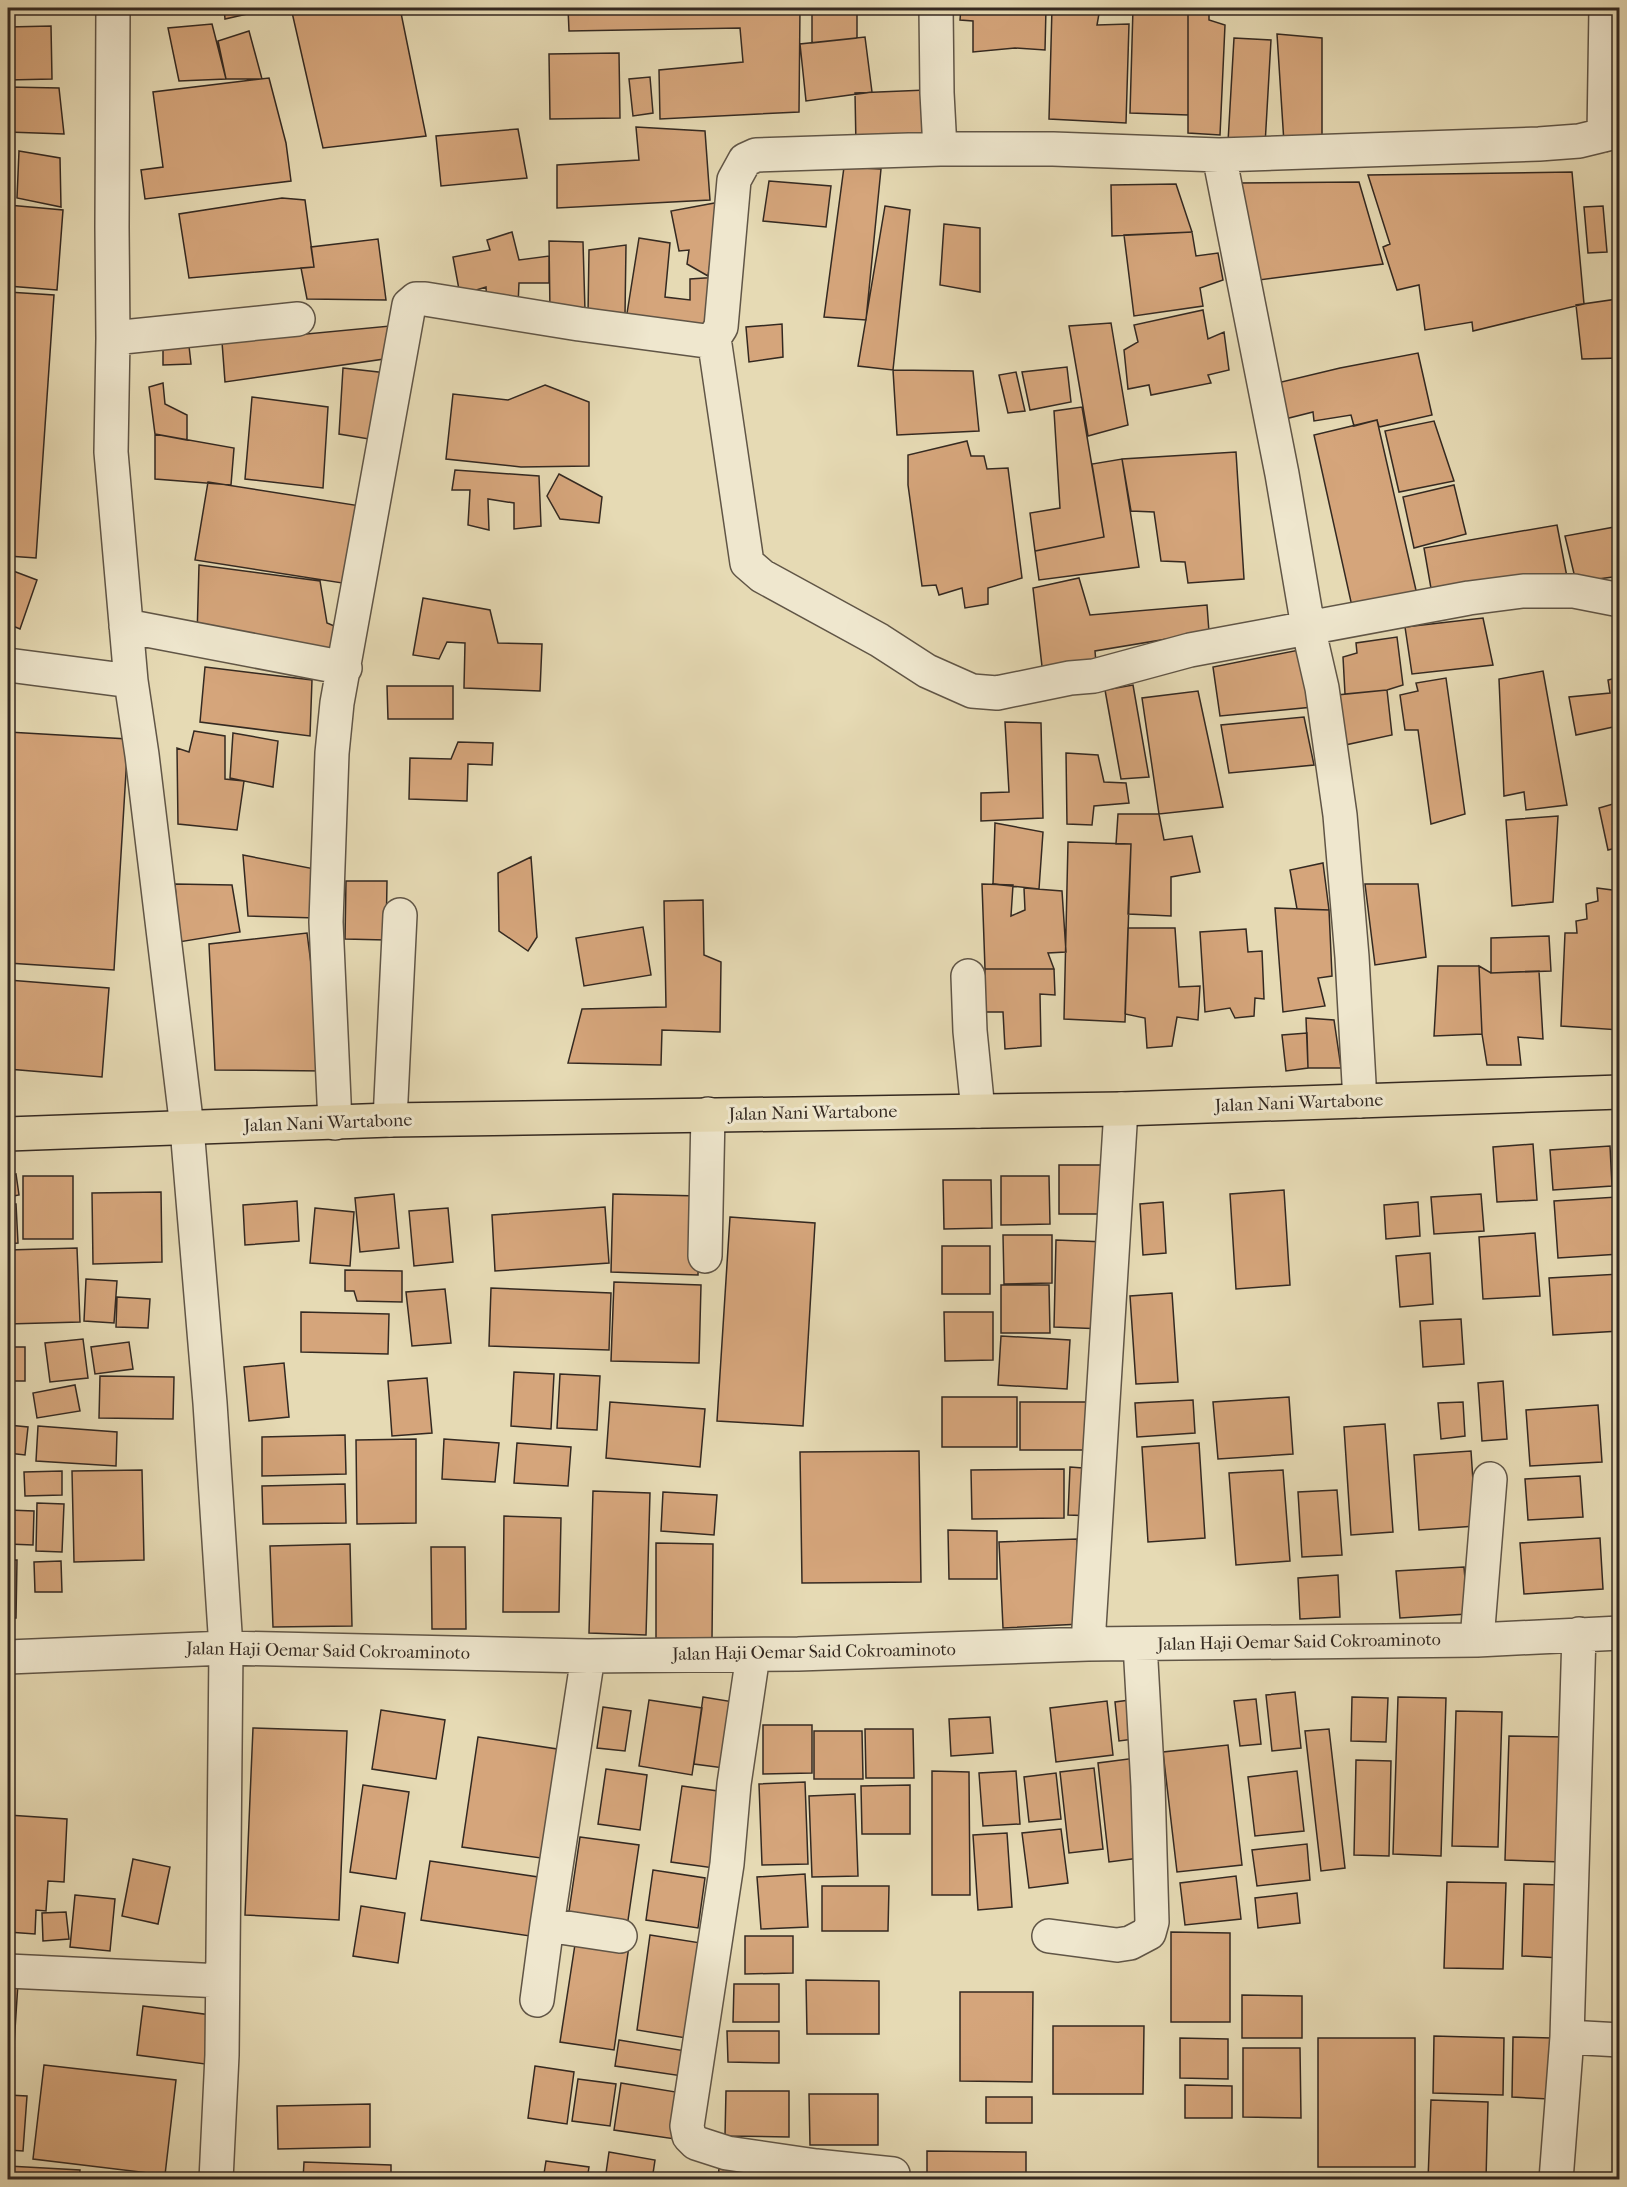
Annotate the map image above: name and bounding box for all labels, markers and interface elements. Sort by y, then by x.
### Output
street label: Jalan Nani Wartabone [1212,1090,1384,1117]
street label: Jalan Nani Wartabone [727,1101,898,1125]
street label: Jalan Nani Wartabone [241,1110,413,1137]
street label: Jalan Haji Oemar Said Cokroaminoto [1155,1629,1441,1655]
street label: Jalan Haji Oemar Said Cokroaminoto [184,1638,470,1664]
street label: Jalan Haji Oemar Said Cokroaminoto [670,1639,956,1665]

